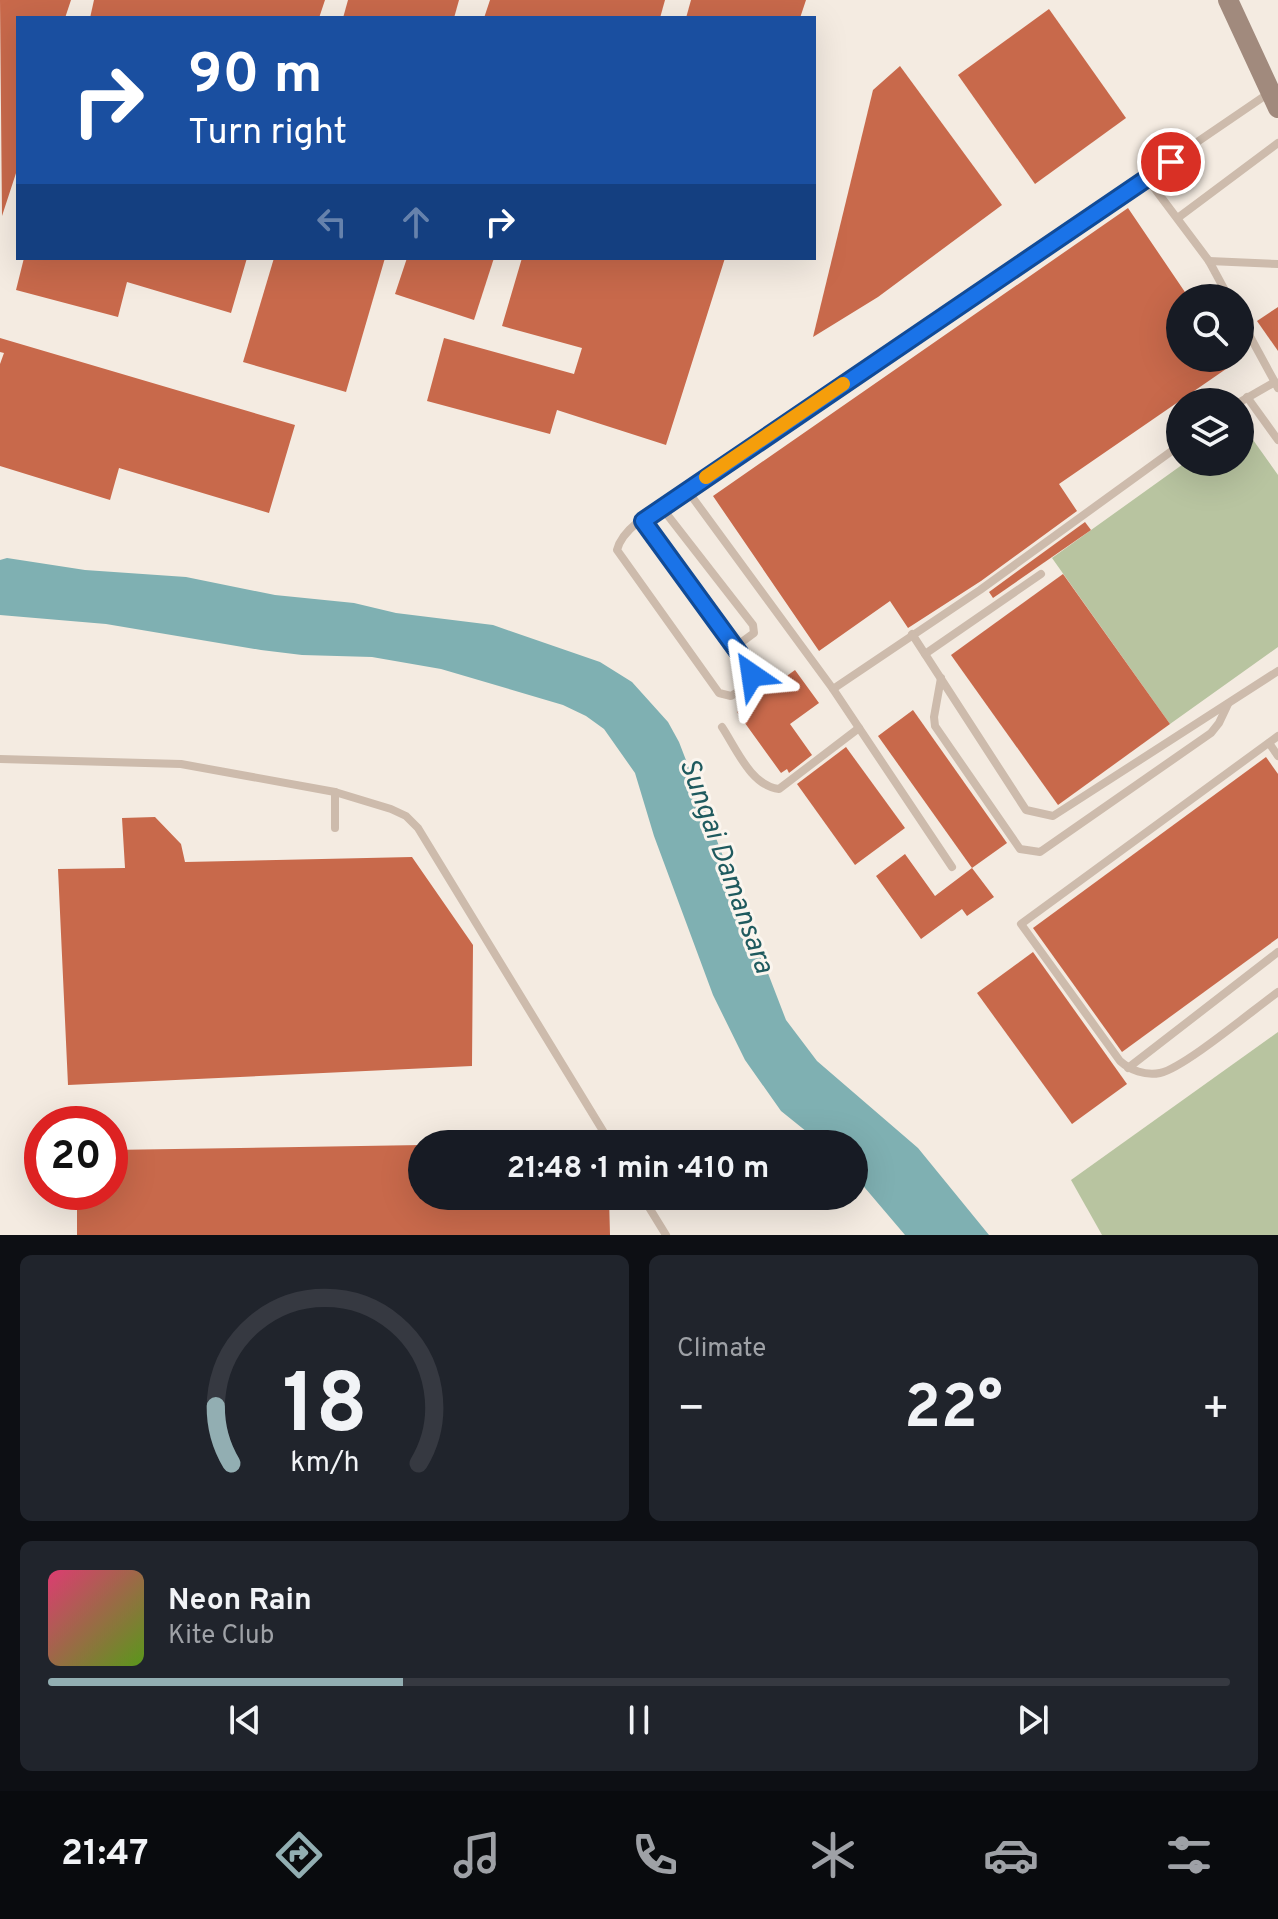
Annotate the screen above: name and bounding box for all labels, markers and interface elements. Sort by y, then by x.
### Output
text: 90 m [188,42,323,112]
icon: right [56,48,160,152]
text: Turn right [188,111,347,157]
pin [1137,128,1205,196]
icon: arrive [1149,140,1193,184]
icon: left [310,200,354,244]
icon: ahead [394,200,438,244]
icon: right [478,200,522,244]
map controls [1166,284,1254,476]
button: search [1166,284,1254,372]
button: layers [1166,388,1254,476]
position arrow [710,633,794,717]
water label: Sungai Damansara [670,753,781,979]
speed limit sign: 20 [24,1106,128,1210]
text: 21:48 · 1 min · 410 m [507,1151,769,1188]
text: Climate [677,1333,766,1366]
text: 18 [282,1357,367,1462]
text: 22° [904,1373,1003,1449]
text: − [677,1383,705,1439]
text: + [1202,1383,1230,1439]
text: km/h [290,1446,359,1482]
text: Neon Rain [168,1583,312,1620]
text: Kite Club [168,1620,274,1653]
icon: previous [223,1698,267,1742]
icon: pause [617,1698,661,1742]
icon: next [1011,1698,1055,1742]
icon: directions [271,1827,327,1883]
icon: music [449,1827,505,1883]
icon: phone [627,1827,683,1883]
icon: climate [805,1827,861,1883]
icon: car [983,1827,1039,1883]
icon: filters [1161,1827,1217,1883]
text: 21:47 [61,1832,149,1878]

